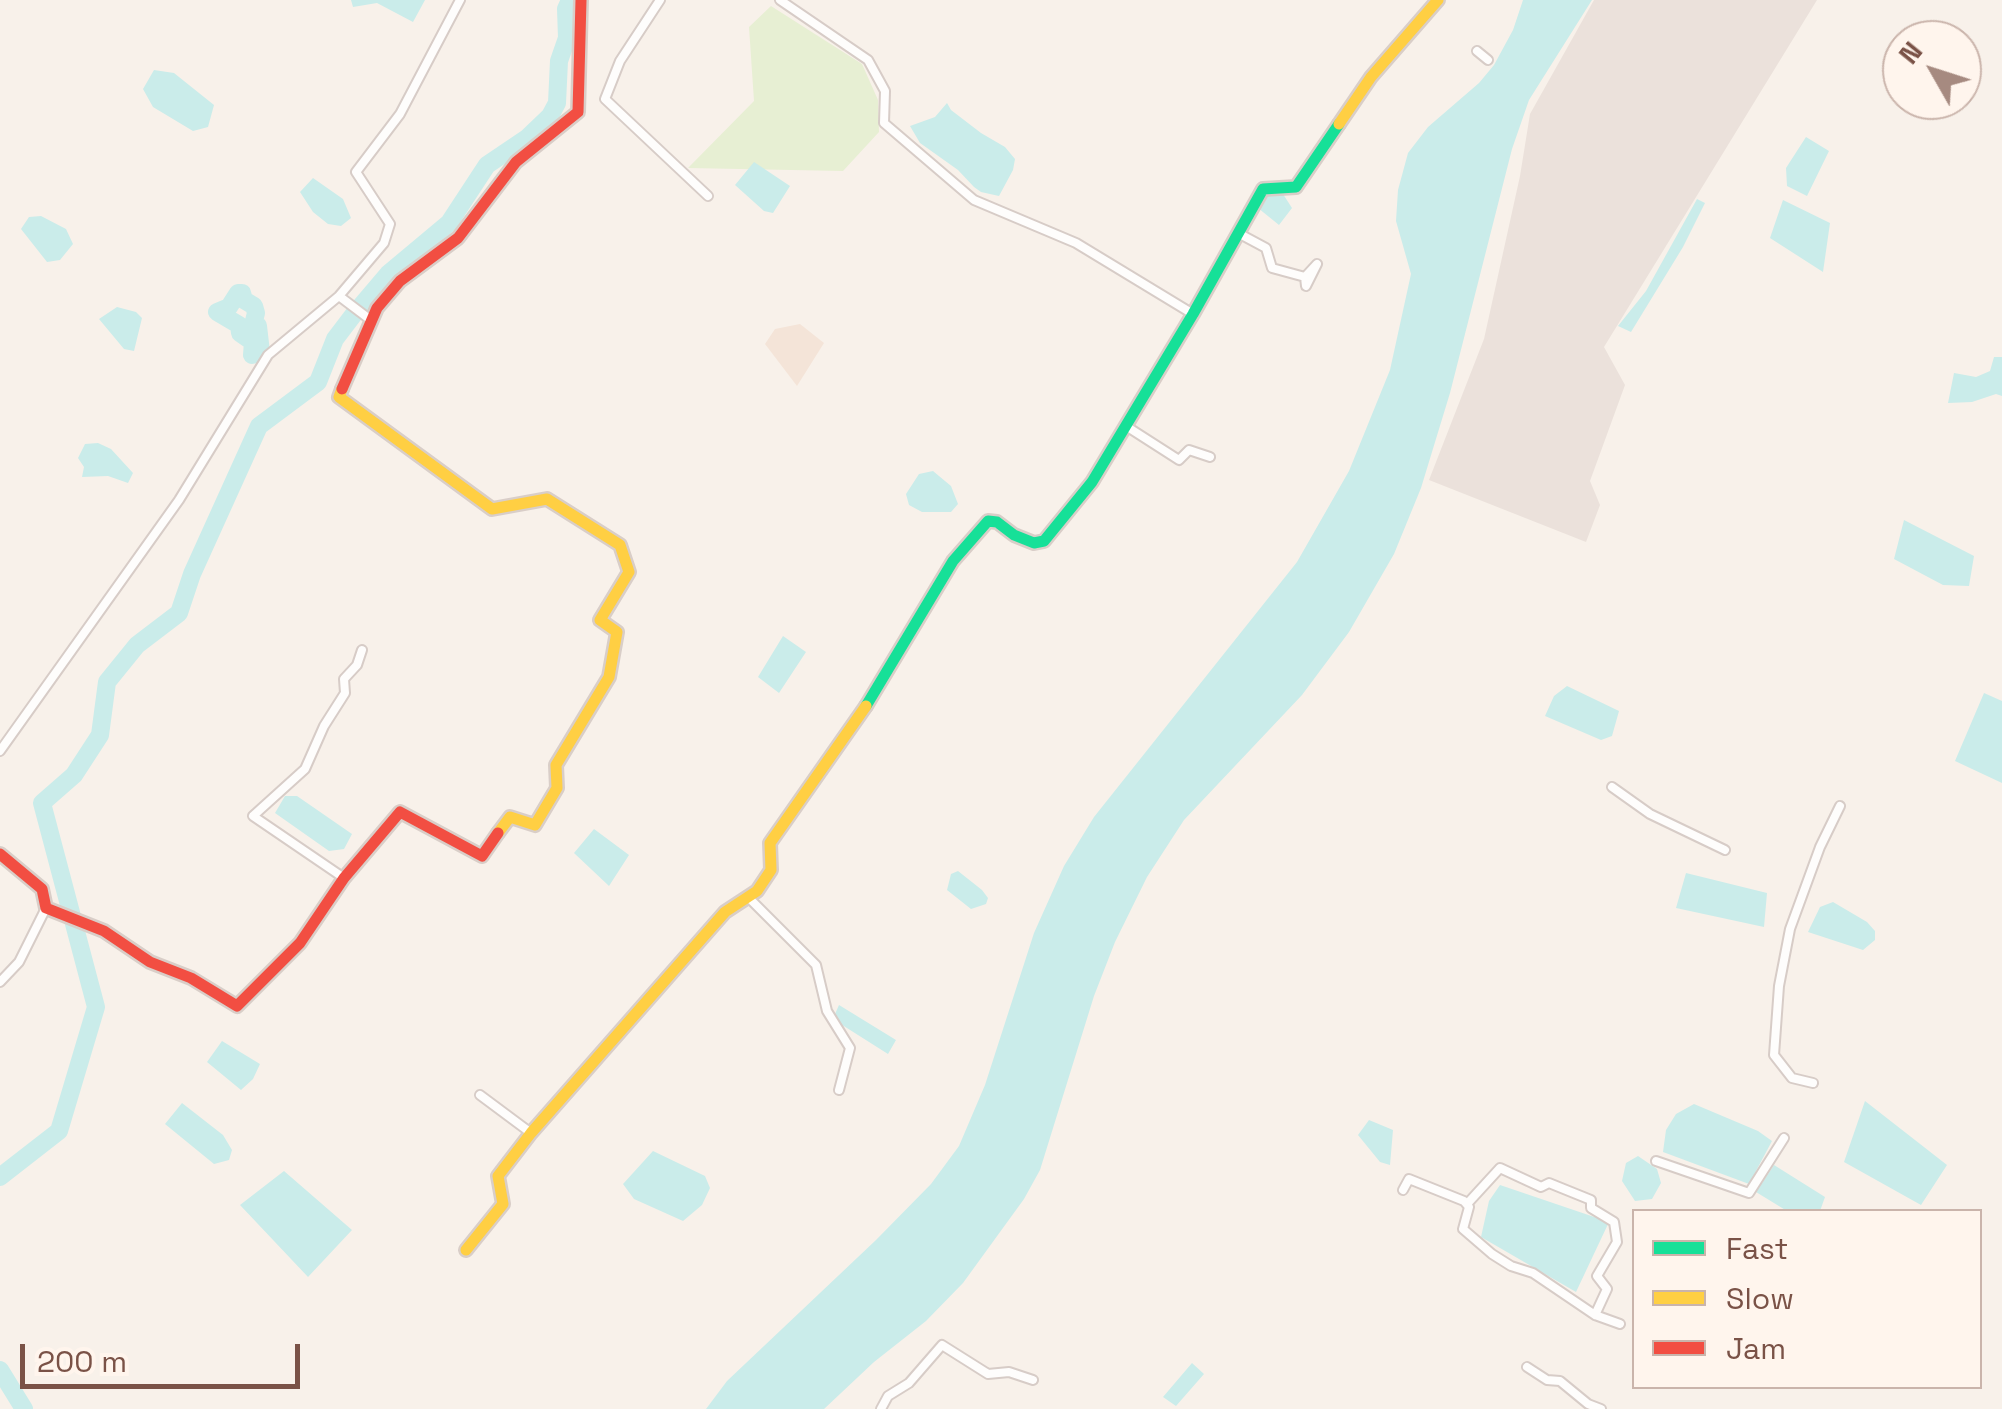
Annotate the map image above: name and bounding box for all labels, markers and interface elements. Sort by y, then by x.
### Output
north arrow [1882,20,1982,120]
text: N [1890,34,1930,71]
legend [1632,1209,1982,1389]
text: Fast [1726,1229,1788,1268]
text: Slow [1726,1279,1794,1318]
scale bar [25,1324,305,1386]
text: Jam [1726,1329,1786,1368]
text: 200 m [37,1342,127,1381]

